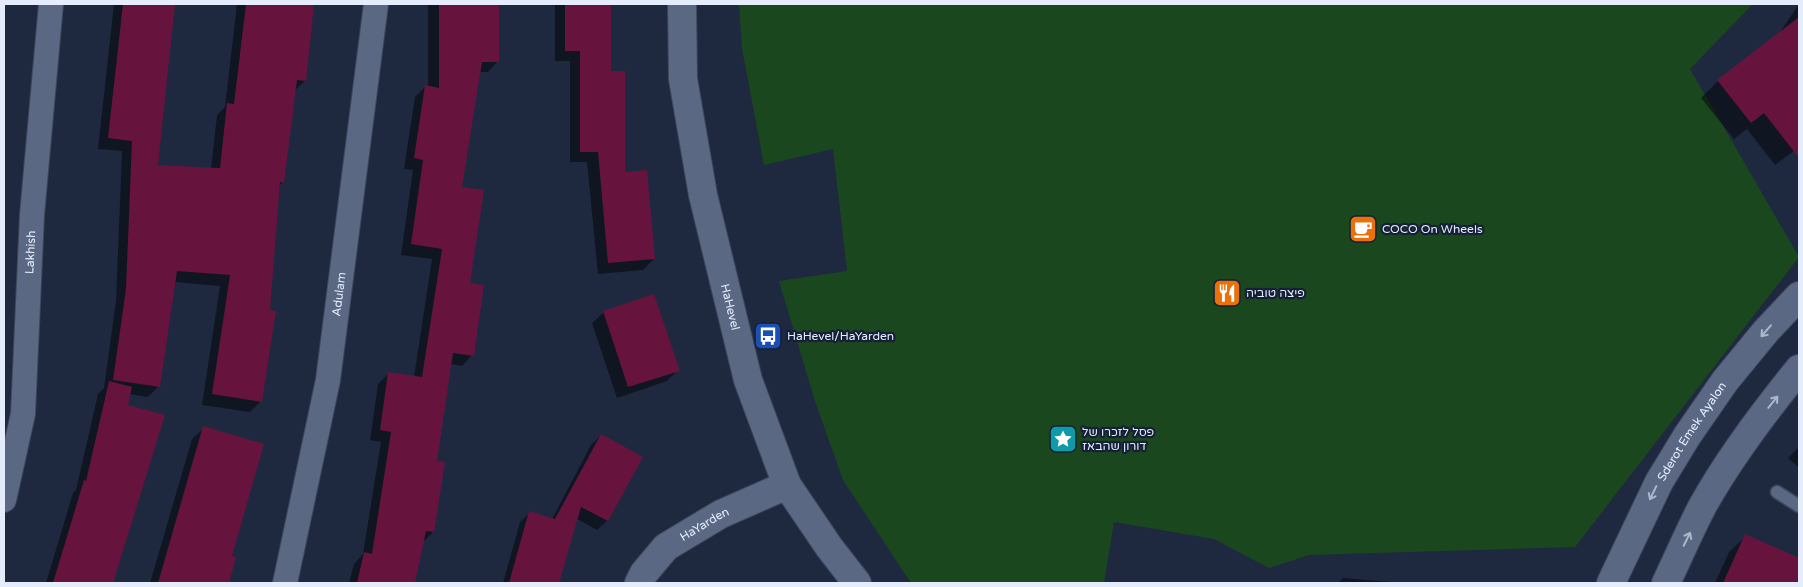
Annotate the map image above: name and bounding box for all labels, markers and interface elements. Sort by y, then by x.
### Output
cafe icon: COCO On Wheels [1348,214,1378,244]
place label: COCO On Wheels [1382,222,1483,236]
street label: Lakhish [22,230,38,274]
street label: Adulam [329,271,349,317]
restaurant icon: פיצה טוביה [1212,278,1242,308]
street label: HaHevel [718,282,743,332]
place label: פיצה טוביה [1246,286,1305,300]
bus stop icon: HaHevel/HaYarden [753,321,783,351]
one-way arrow [1760,324,1771,337]
place label: HaHevel/HaYarden [787,329,894,343]
street label: Sderot Emek Ayalon [1654,379,1729,484]
one-way arrow [1767,395,1778,408]
place icon: פסל לזכרו של דורון שהבאז [1048,424,1078,454]
place label: פסל לזכרו של דורון שהבאז [1082,425,1154,453]
one-way arrow [1648,485,1658,500]
street label: HaYarden [677,504,731,544]
one-way arrow [1683,532,1692,547]

